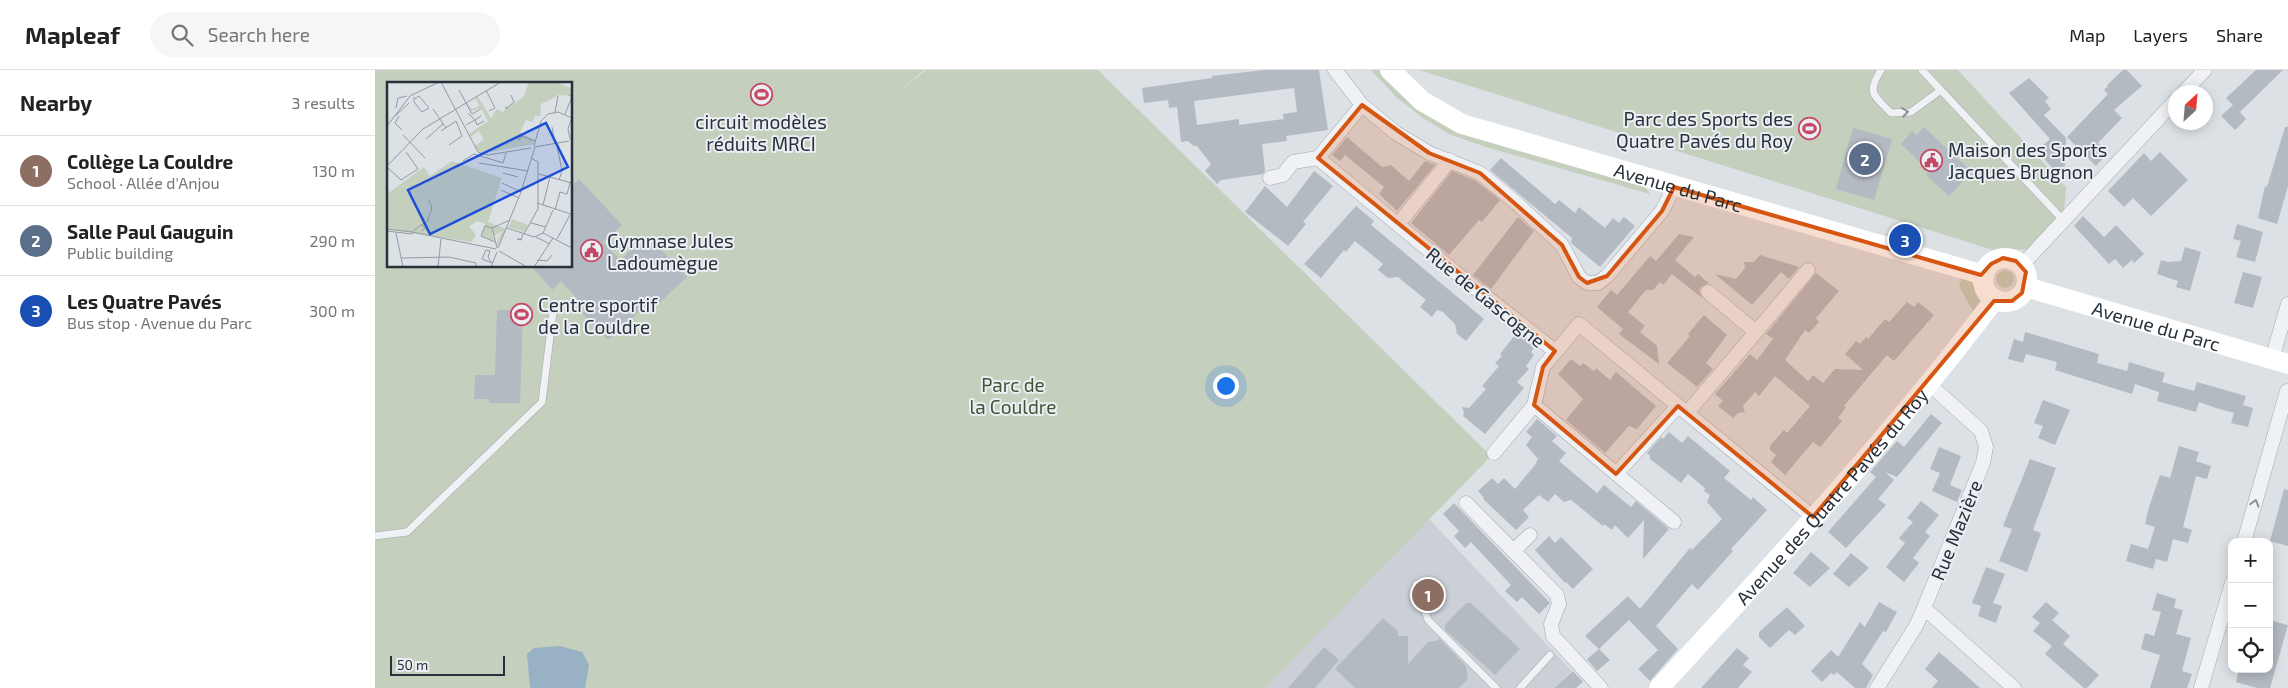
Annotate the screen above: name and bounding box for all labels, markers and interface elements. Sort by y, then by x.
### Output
search box [150,12,500,57]
text: Mapleaf [25,20,120,49]
icon: search [168,21,196,49]
text: Search here [208,23,310,46]
text: Map [2069,24,2105,46]
text: Layers [2133,24,2188,46]
text: Share [2216,24,2263,46]
inset map [387,82,573,268]
sports icon: circuit modèles réduits MRCI [749,83,773,107]
north arrow [2168,85,2213,130]
text: Nearby [20,90,92,115]
text: 3 results [292,93,355,112]
place label: Parc des Sports des Quatre Pavés du Roy [1616,107,1793,152]
one-way arrow [1901,107,1909,118]
place label: circuit modèles réduits MRCI [695,110,827,155]
sports icon: Parc des Sports des Quatre Pavés du Roy [1797,117,1821,141]
place label: Maison des Sports Jacques Brugnon [1948,138,2108,183]
pin: 2 [1849,140,1881,178]
public building icon: Maison des Sports Jacques Brugnon [1920,148,1944,172]
text: Collège La Couldre [67,150,233,173]
street label: Avenue du Parc [1612,157,1745,216]
text: 1 [33,161,39,180]
text: 130 m [313,161,355,180]
text: School · Allée d'Anjou [67,173,220,192]
text: Salle Paul Gauguin [67,220,233,243]
pin: 3 [1889,221,1921,259]
place label: Gymnase Jules Ladoumègue [607,229,734,274]
text: 2 [31,231,41,250]
text: 290 m [310,231,355,250]
public building icon: Gymnase Jules Ladoumègue [579,239,603,263]
street label: Rue de Gascogne [1422,242,1550,352]
text: Public building [67,243,173,262]
text: Les Quatre Pavés [67,290,222,313]
place label: Centre sportif de la Couldre [538,293,658,338]
street label: Avenue du Parc [2090,296,2223,355]
text: 3 [31,301,41,320]
text: 300 m [309,301,355,320]
sports icon: Centre sportif de la Couldre [510,303,534,327]
text: Bus stop · Avenue du Parc [67,313,252,332]
park label: Parc de la Couldre [970,373,1056,418]
your location [1213,373,1239,399]
street label: Avenue des Quatre Pavés du Roy [1730,383,1932,609]
street label: Rue Mazière [1925,476,1987,584]
one-way arrow [2250,499,2260,507]
map controls [2228,538,2273,673]
button: + [2228,538,2273,583]
pin: 1 [1412,576,1444,614]
button: − [2228,583,2273,628]
button: locate [2228,628,2273,673]
scale bar [390,653,505,676]
text: 50 m [397,656,428,673]

